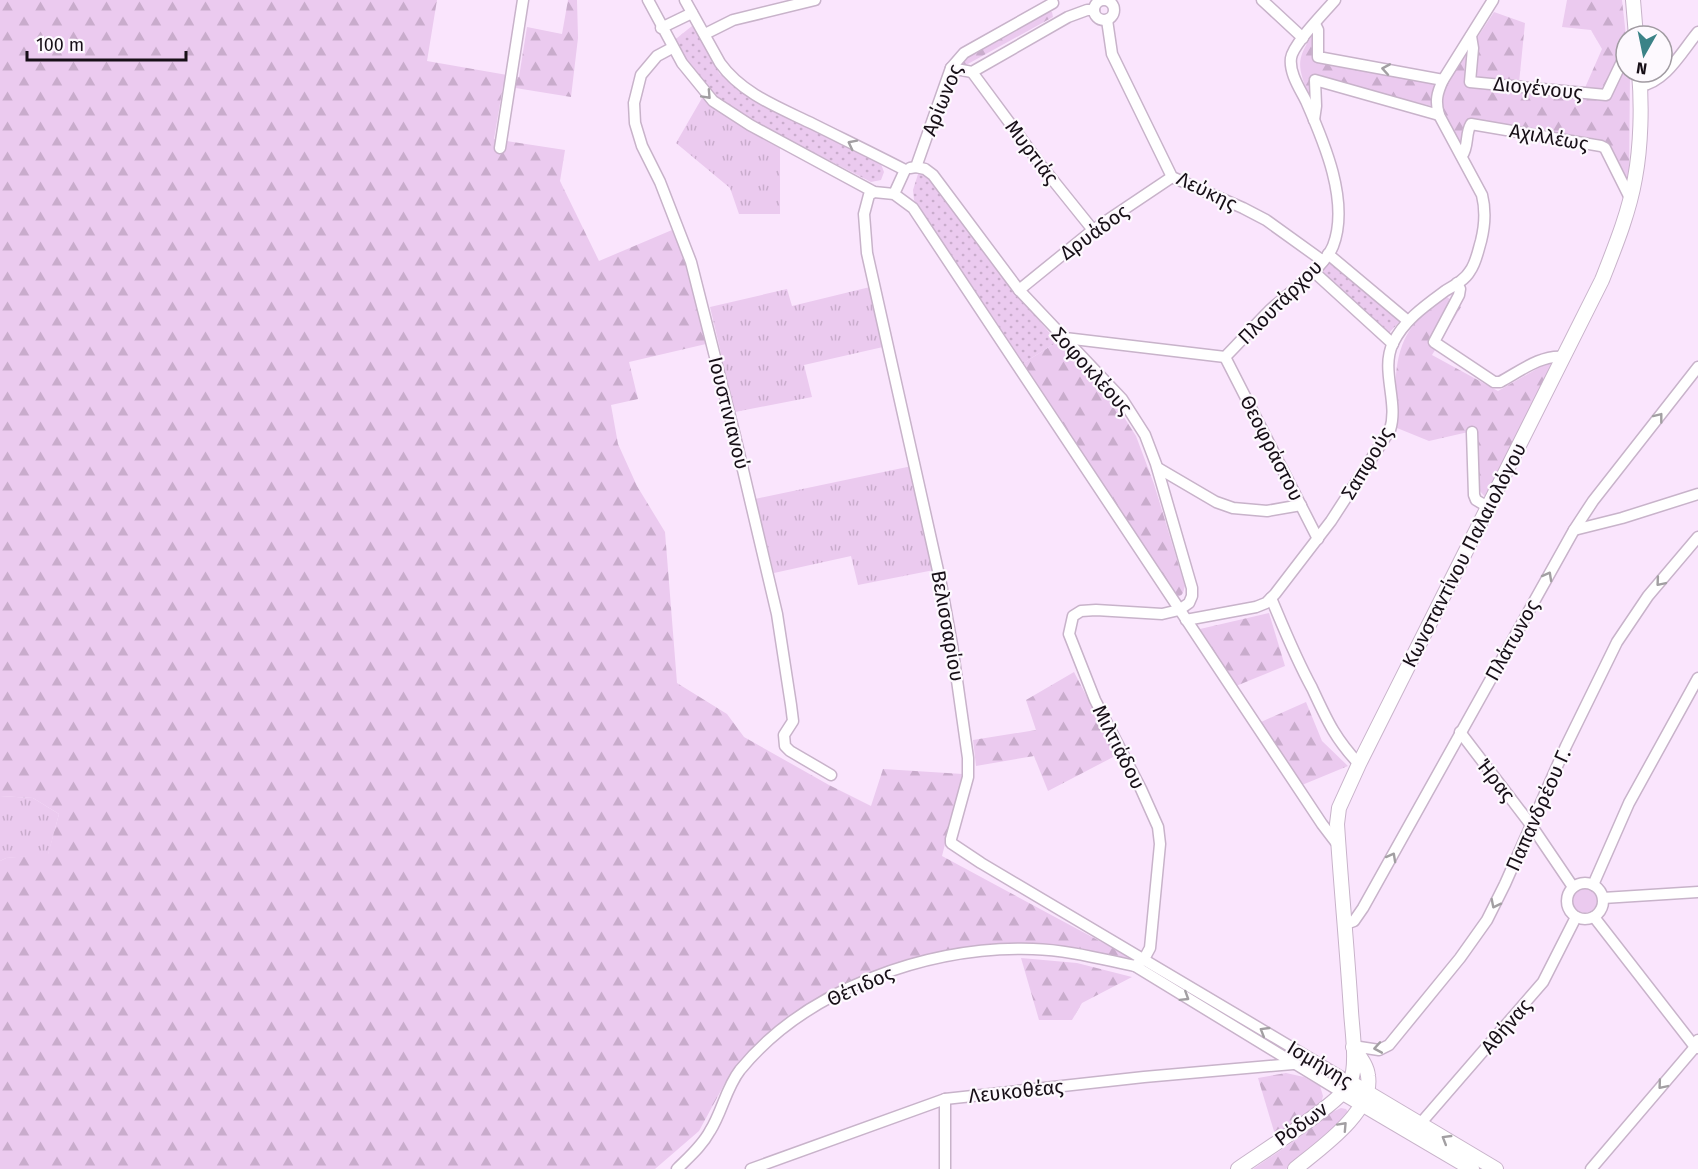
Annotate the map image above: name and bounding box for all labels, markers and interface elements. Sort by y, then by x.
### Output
scale bar [27,24,186,62]
north arrow [1614,24,1674,84]
text: 100 m [36,34,84,56]
text: N [1635,58,1648,79]
street label: Αρίωνος [917,61,967,139]
one-way arrow [1381,63,1391,76]
street label: Διογένους [1492,71,1584,105]
one-way arrow [700,88,711,98]
street label: Μυρτιάς [1000,115,1064,189]
street label: Αχιλλέως [1508,118,1590,156]
one-way arrow [848,139,859,151]
street label: Λεύκης [1173,166,1241,216]
street label: Δρυάδος [1055,199,1133,265]
street label: Πλουτάρχου [1233,255,1327,349]
street label: Σοφοκλέους [1047,322,1137,420]
street label: Ιουστινιανού [703,354,755,472]
street label: Θεοφράστου [1235,391,1309,505]
one-way arrow [1652,413,1663,424]
street label: Σαπφούς [1336,422,1398,504]
street label: Κωνσταντίνου Παλαιολόγου [1397,439,1531,671]
street label: Βελισσαρίου [926,569,970,683]
one-way arrow [1540,572,1552,582]
one-way arrow [1656,575,1667,586]
street label: Πλάτωνος [1480,595,1544,685]
street label: Μιλτιάδου [1088,701,1150,793]
street label: Παπανδρέου Γ. [1500,745,1576,875]
street label: Ήρας [1472,754,1520,806]
one-way arrow [1384,853,1396,863]
one-way arrow [1491,897,1502,908]
street label: Θέτιδος [823,961,897,1011]
one-way arrow [1179,990,1189,1002]
street label: Αθήνας [1476,994,1536,1058]
one-way arrow [1260,1026,1270,1038]
street label: Ισμήνης [1283,1035,1357,1093]
one-way arrow [1373,1041,1383,1053]
street label: Λευκοθέας [967,1074,1065,1108]
one-way arrow [1658,1078,1669,1089]
street label: Ρόδων [1270,1097,1332,1151]
one-way arrow [1335,1123,1346,1134]
one-way arrow [1442,1135,1452,1146]

